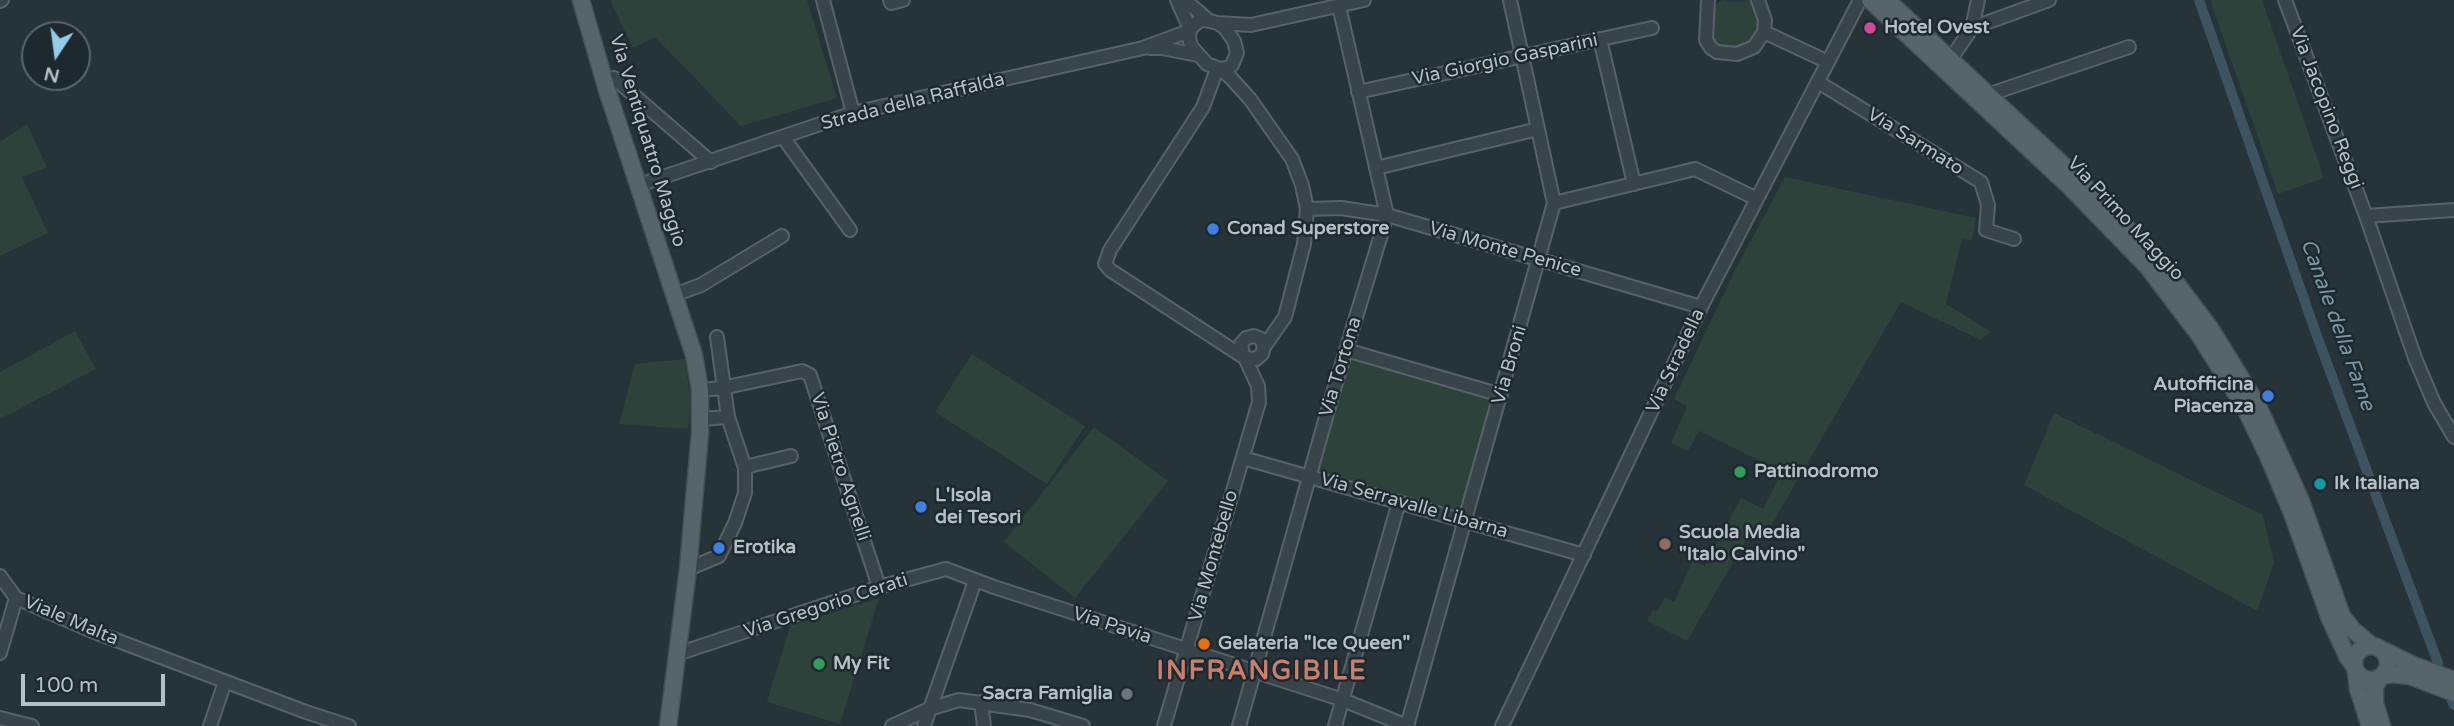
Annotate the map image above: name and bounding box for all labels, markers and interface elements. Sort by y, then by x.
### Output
place label: Hotel Ovest [1884,17,1990,39]
marker: Hotel Ovest [1862,20,1878,36]
north arrow [21,21,91,91]
street label: Via Jacopino Reggi [2284,24,2368,192]
street label: Via Giorgio Gasparini [1410,29,1600,91]
street label: Via Ventiquattro Maggio [604,32,690,250]
text: N [42,62,62,87]
street label: Strada della Raffalda [819,68,1007,136]
street label: Via Sarmato [1862,103,1968,181]
street label: Via Primo Maggio [2062,152,2188,286]
street label: Via Monte Penice [1426,217,1584,283]
place label: Conad Superstore [1227,218,1389,240]
marker: Conad Superstore [1205,221,1221,237]
water label: Canale della Fame [2294,236,2380,414]
street label: Via Stradella [1642,305,1710,417]
street label: Via Tortona [1315,314,1367,420]
street label: Via Broni [1488,323,1532,407]
place label: Autofficina Piacenza [2153,374,2254,418]
marker: Autofficina Piacenza [2260,388,2276,404]
street label: Via Pietro Agnelli [805,390,875,544]
place label: Pattinodromo [1754,461,1879,483]
marker: Pattinodromo [1732,464,1748,480]
street label: Via Serravalle Libarna [1317,468,1511,544]
place label: Ik Italiana [2334,473,2420,495]
marker: Ik Italiana [2312,476,2328,492]
place label: L'Isola dei Tesori [935,485,1021,529]
street label: Via Montebello [1184,488,1244,624]
marker: L'Isola dei Tesori [913,499,929,515]
place label: Scuola Media "Italo Calvino" [1679,522,1805,566]
marker: Scuola Media "Italo Calvino" [1657,536,1673,552]
place label: Erotika [733,537,796,559]
marker: Erotika [711,540,727,556]
street label: Via Gregorio Cerati [741,569,911,643]
street label: Viale Malta [20,591,122,651]
street label: Via Pavia [1070,603,1154,649]
place label: Gelateria "Ice Queen" [1218,633,1410,655]
marker: Gelateria "Ice Queen" [1196,636,1212,652]
place label: My Fit [833,653,890,675]
marker: My Fit [811,656,827,672]
district label: INFRANGIBILE [1158,656,1366,688]
scale bar [24,660,168,704]
text: 100 m [34,673,98,698]
place label: Sacra Famiglia [983,683,1113,705]
marker: Sacra Famiglia [1119,686,1135,702]

